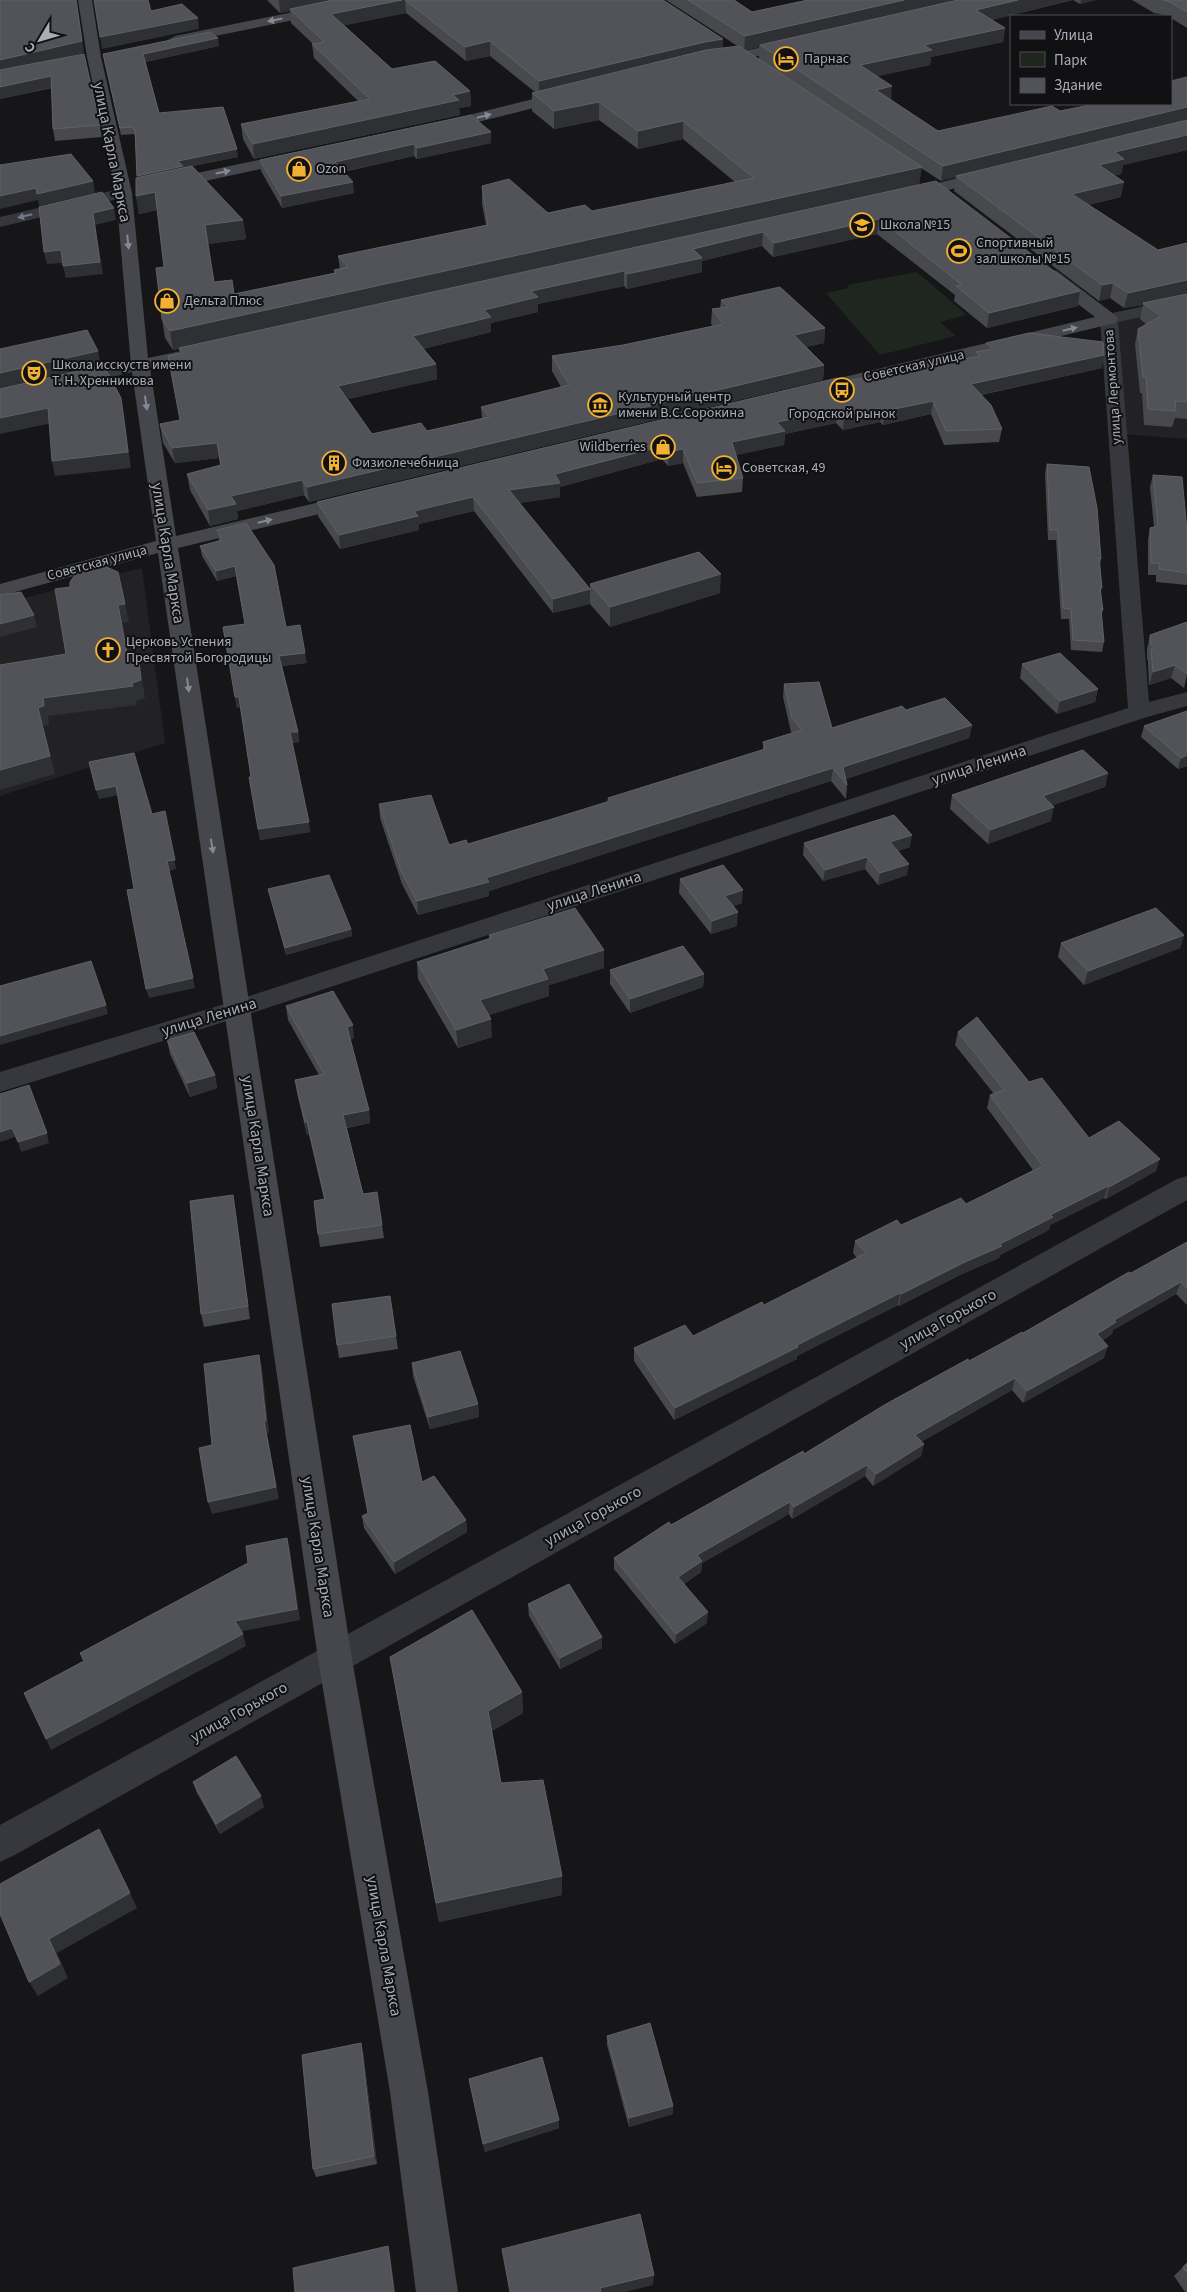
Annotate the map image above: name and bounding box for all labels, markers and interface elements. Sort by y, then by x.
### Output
north arrow [15,15,65,65]
legend [1010,15,1172,105]
one-way arrow [268,16,283,24]
text: Улица [1054,25,1093,46]
text: С [20,38,41,57]
hotel icon: Парнас [773,46,799,72]
place label: Парнас [804,49,850,69]
text: Парк [1054,50,1088,71]
text: Здание [1054,75,1102,96]
street label: улица Карла Маркса [88,80,136,224]
one-way arrow [477,112,492,120]
shop icon: Ozon [286,156,312,182]
place label: Ozon [316,159,346,179]
one-way arrow [215,168,231,176]
one-way arrow [17,212,32,220]
school or university icon: Школа №15 [849,212,875,238]
place label: Школа №15 [880,215,950,235]
place label: Спортивный зал школы №15 [976,233,1071,269]
one-way arrow [124,234,132,250]
sports icon: Спортивный зал школы №15 [946,238,972,264]
shop icon: Дельта Плюс [154,288,180,314]
place label: Дельта Плюс [184,291,263,311]
one-way arrow [1063,325,1078,333]
street label: улица Лермонтова [1099,329,1127,445]
street label: Советская улица [862,345,966,387]
place label: Школа исскуств имени Т. Н. Хренникова [52,355,192,391]
theatre icon: Школа исскуств имени Т. Н. Хренникова [21,360,47,386]
bus stop icon: Городской рынок [829,377,855,403]
place label: Культурный центр имени В.С.Сорокина [618,387,744,423]
museum icon: Культурный центр имени В.С.Сорокина [587,392,613,418]
one-way arrow [142,396,150,412]
place label: Городской рынок [789,404,895,424]
shop icon: Wildberries [650,434,676,460]
place label: Wildberries [580,437,646,457]
building icon: Физиолечебница [321,450,347,476]
place label: Физиолечебница [352,453,459,473]
hotel icon: Советская, 49 [711,455,737,481]
place label: Советская, 49 [742,458,825,478]
street label: улица Карла Маркса [146,481,190,625]
one-way arrow [258,517,273,525]
street label: Советская улица [45,540,149,586]
place label: Церковь Успения Пресвятой Богородицы [126,632,271,668]
church icon: Церковь Успения Пресвятой Богородицы [95,637,121,663]
one-way arrow [184,678,192,694]
street label: улица Ленина [929,739,1029,791]
one-way arrow [209,838,217,854]
street label: улица Ленина [544,865,644,917]
street label: улица Ленина [159,992,259,1042]
street label: улица Карла Маркса [236,1074,280,1218]
street label: улица Горького [896,1283,1000,1355]
street label: улица Карла Маркса [296,1475,340,1619]
street label: улица Горького [541,1480,645,1552]
street label: улица Горького [187,1676,291,1748]
street label: улица Карла Маркса [361,1874,407,2018]

